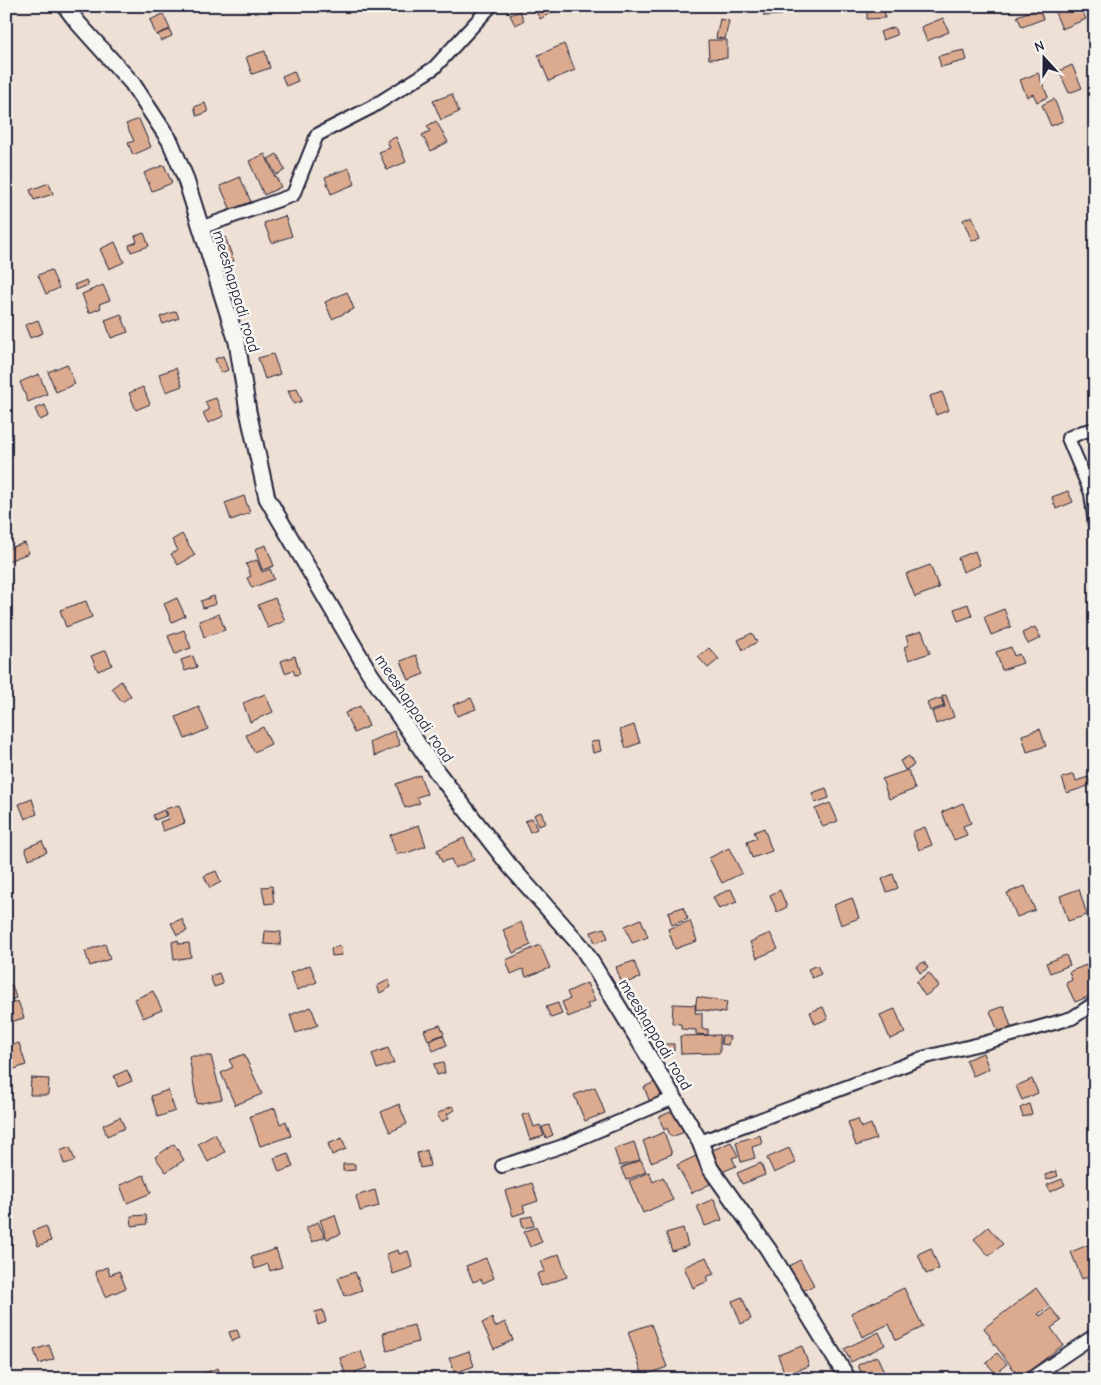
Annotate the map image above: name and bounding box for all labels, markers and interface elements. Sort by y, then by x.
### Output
north arrow [1018,32,1068,82]
text: N [1032,37,1047,56]
street label: meeshappadi road [209,228,263,355]
street label: meeshappadi road [371,651,457,766]
street label: meeshappadi road [615,976,695,1093]

